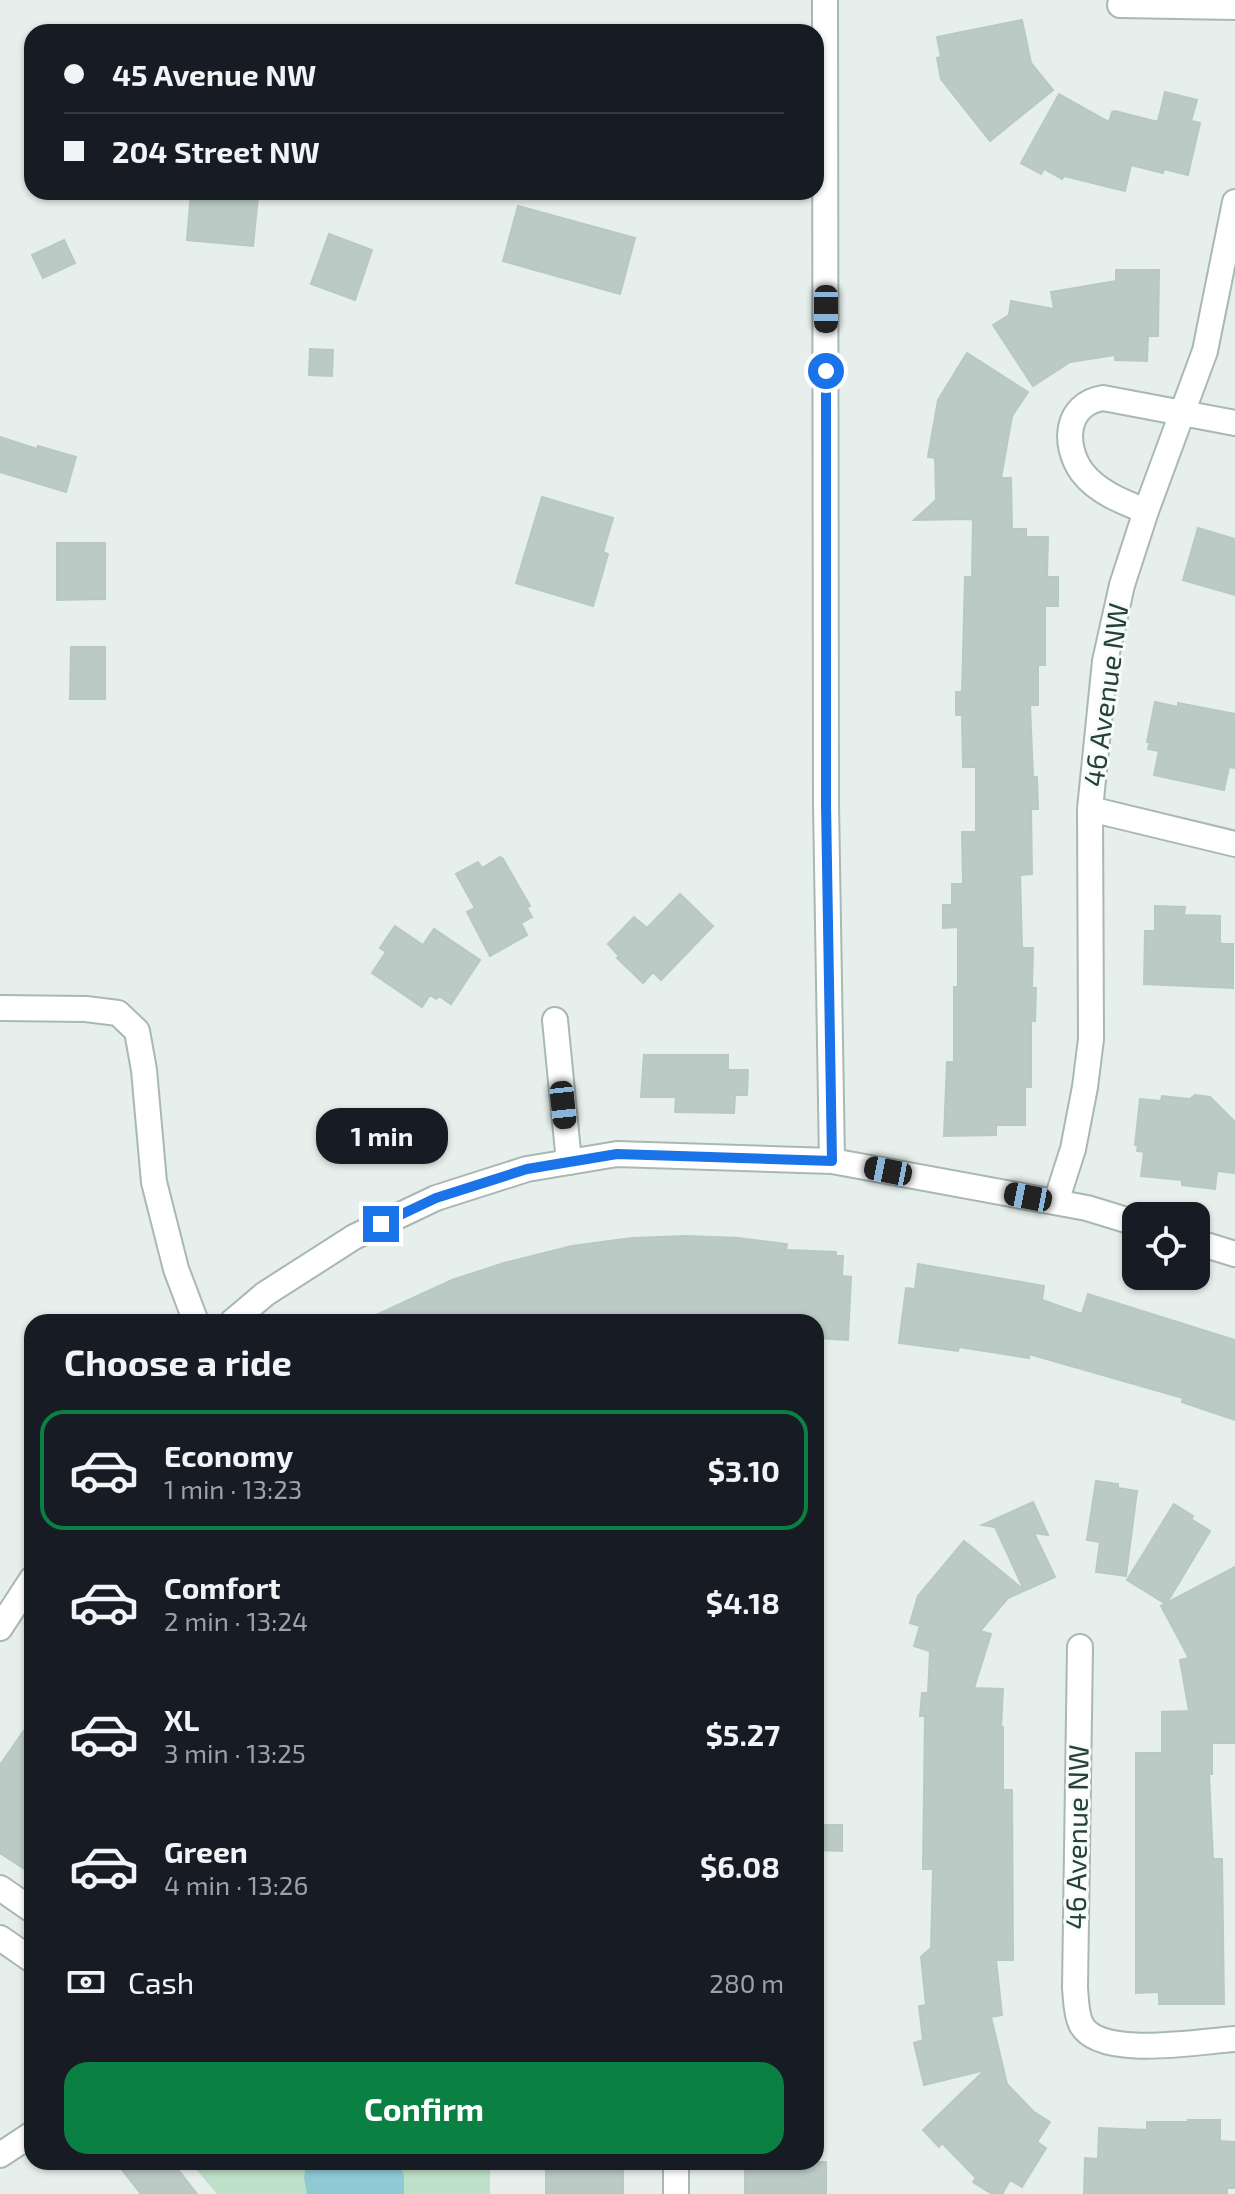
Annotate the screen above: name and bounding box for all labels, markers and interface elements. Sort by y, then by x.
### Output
text: 45 Avenue NW [112,56,316,92]
text: 204 Street NW [112,133,320,169]
car [814,285,838,333]
route start [808,353,844,389]
street label: 46 Avenue NW [1075,601,1135,789]
car [549,1080,577,1130]
callout: 1 min [315,1108,447,1164]
text: 1 min [351,1120,413,1151]
car [862,1155,914,1187]
car [1002,1181,1054,1213]
map controls [1122,1202,1210,1290]
button: locate [1122,1202,1210,1290]
route end [363,1206,399,1242]
text: Choose a ride [64,1340,292,1383]
icon: car [68,1434,140,1506]
text: Economy [164,1437,293,1473]
text: $3.10 [708,1452,780,1488]
text: 1 min · 13:23 [164,1473,302,1504]
icon: car [68,1566,140,1638]
text: Comfort [164,1569,281,1605]
text: $4.18 [706,1584,780,1620]
text: 2 min · 13:24 [164,1605,308,1636]
icon: car [68,1698,140,1770]
text: XL [164,1701,199,1737]
text: $5.27 [705,1716,780,1752]
text: 3 min · 13:25 [164,1737,306,1768]
street label: 46 Avenue NW [1057,1744,1095,1930]
icon: car [68,1830,140,1902]
text: Green [164,1833,248,1869]
text: $6.08 [700,1848,780,1884]
text: 4 min · 13:26 [164,1869,308,1900]
icon: cash [64,1960,108,2004]
text: Cash [128,1964,194,2000]
text: 280 m [709,1967,784,1998]
button: Confirm [64,2062,784,2154]

